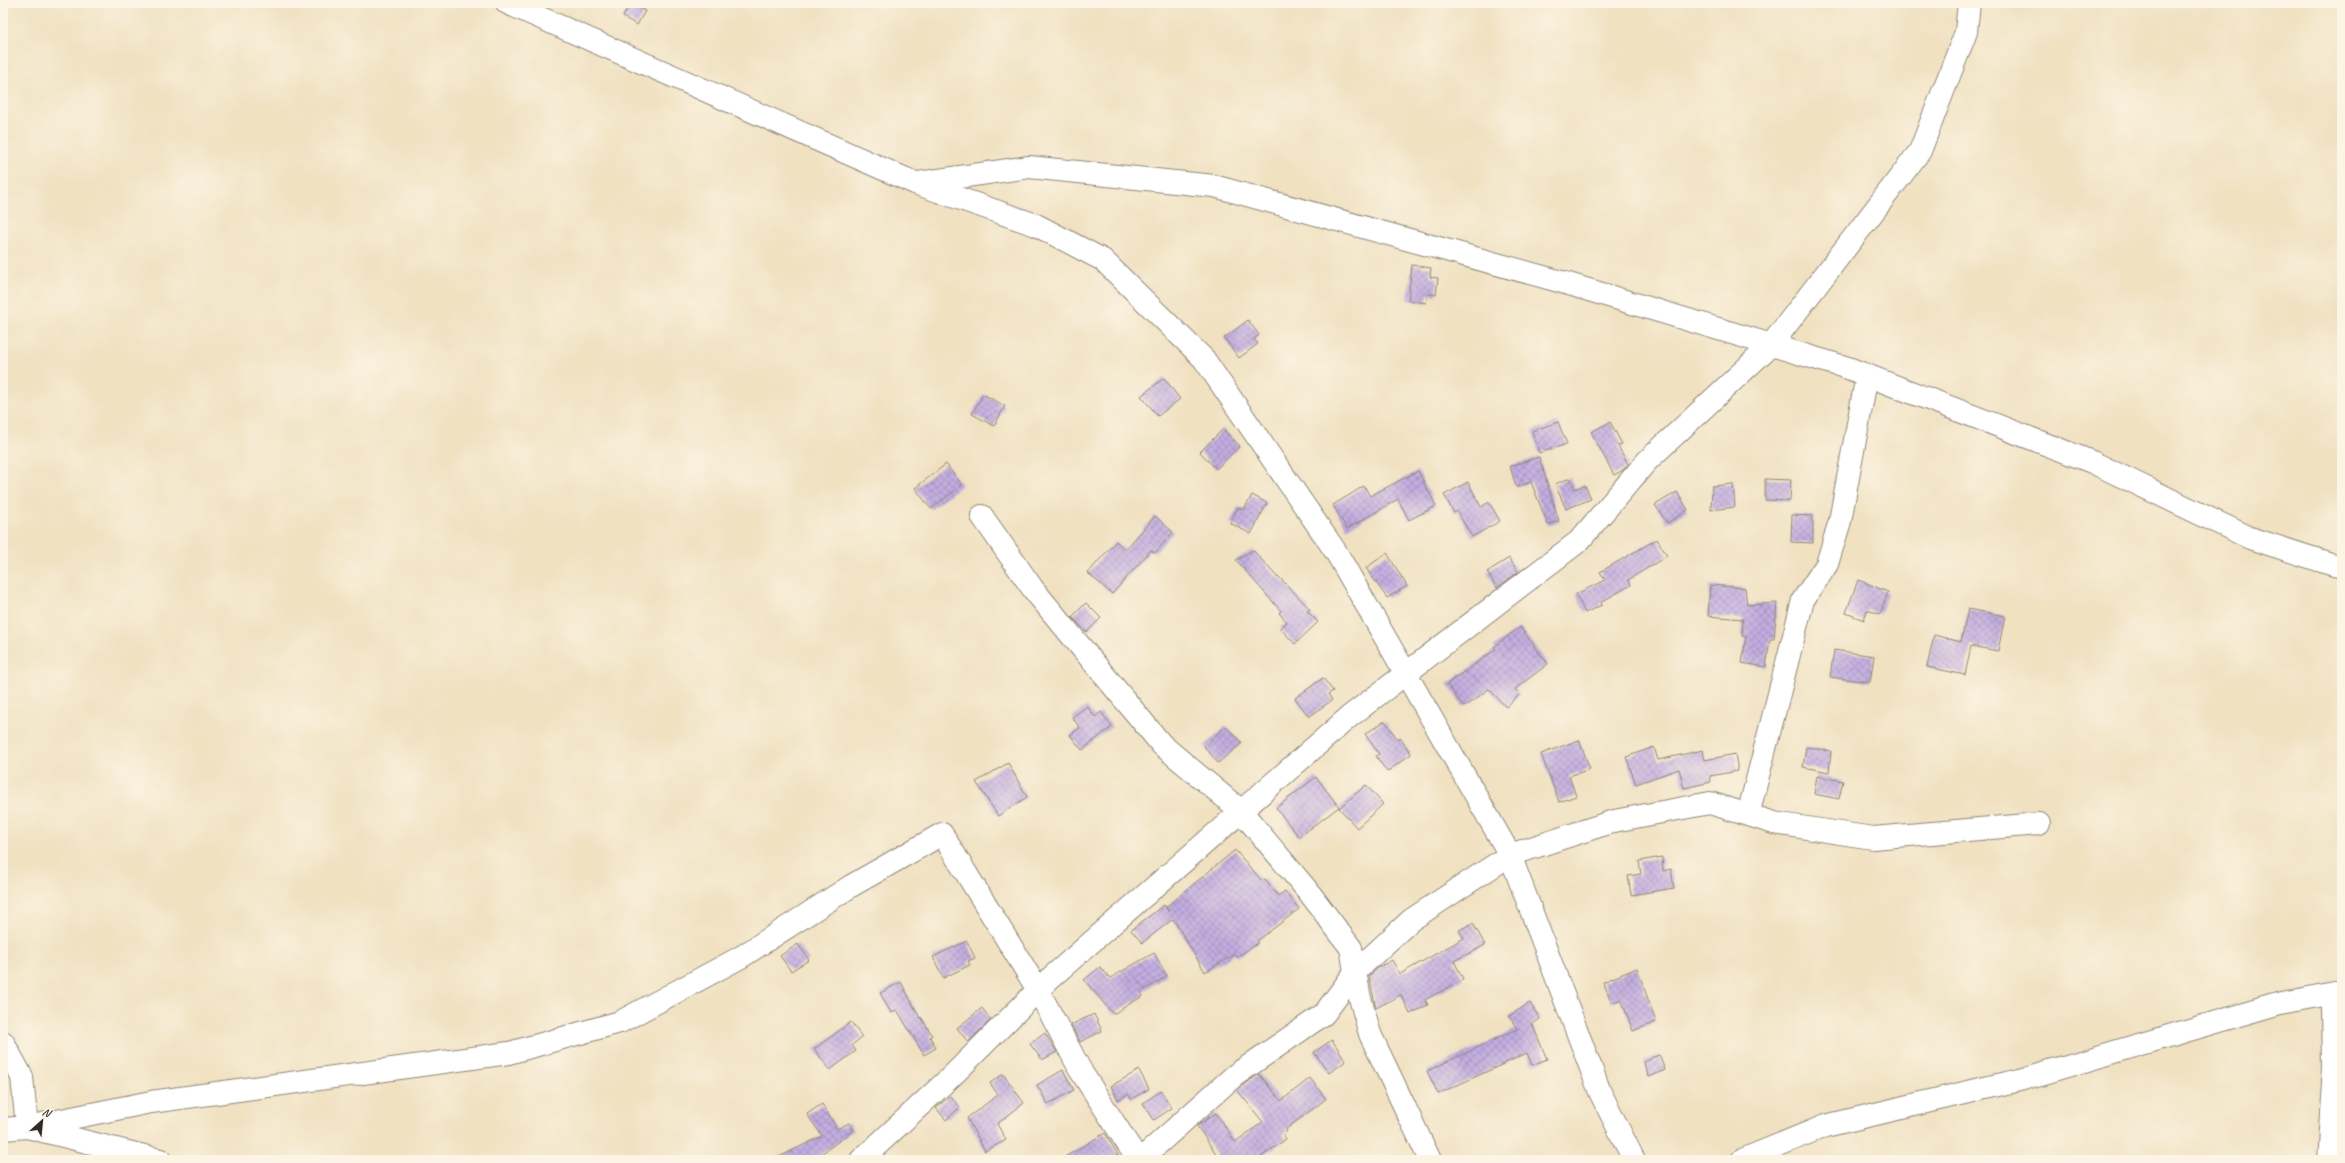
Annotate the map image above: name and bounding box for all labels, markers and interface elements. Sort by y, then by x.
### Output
north arrow [22,1101,62,1141]
text: N [40,1104,55,1121]

